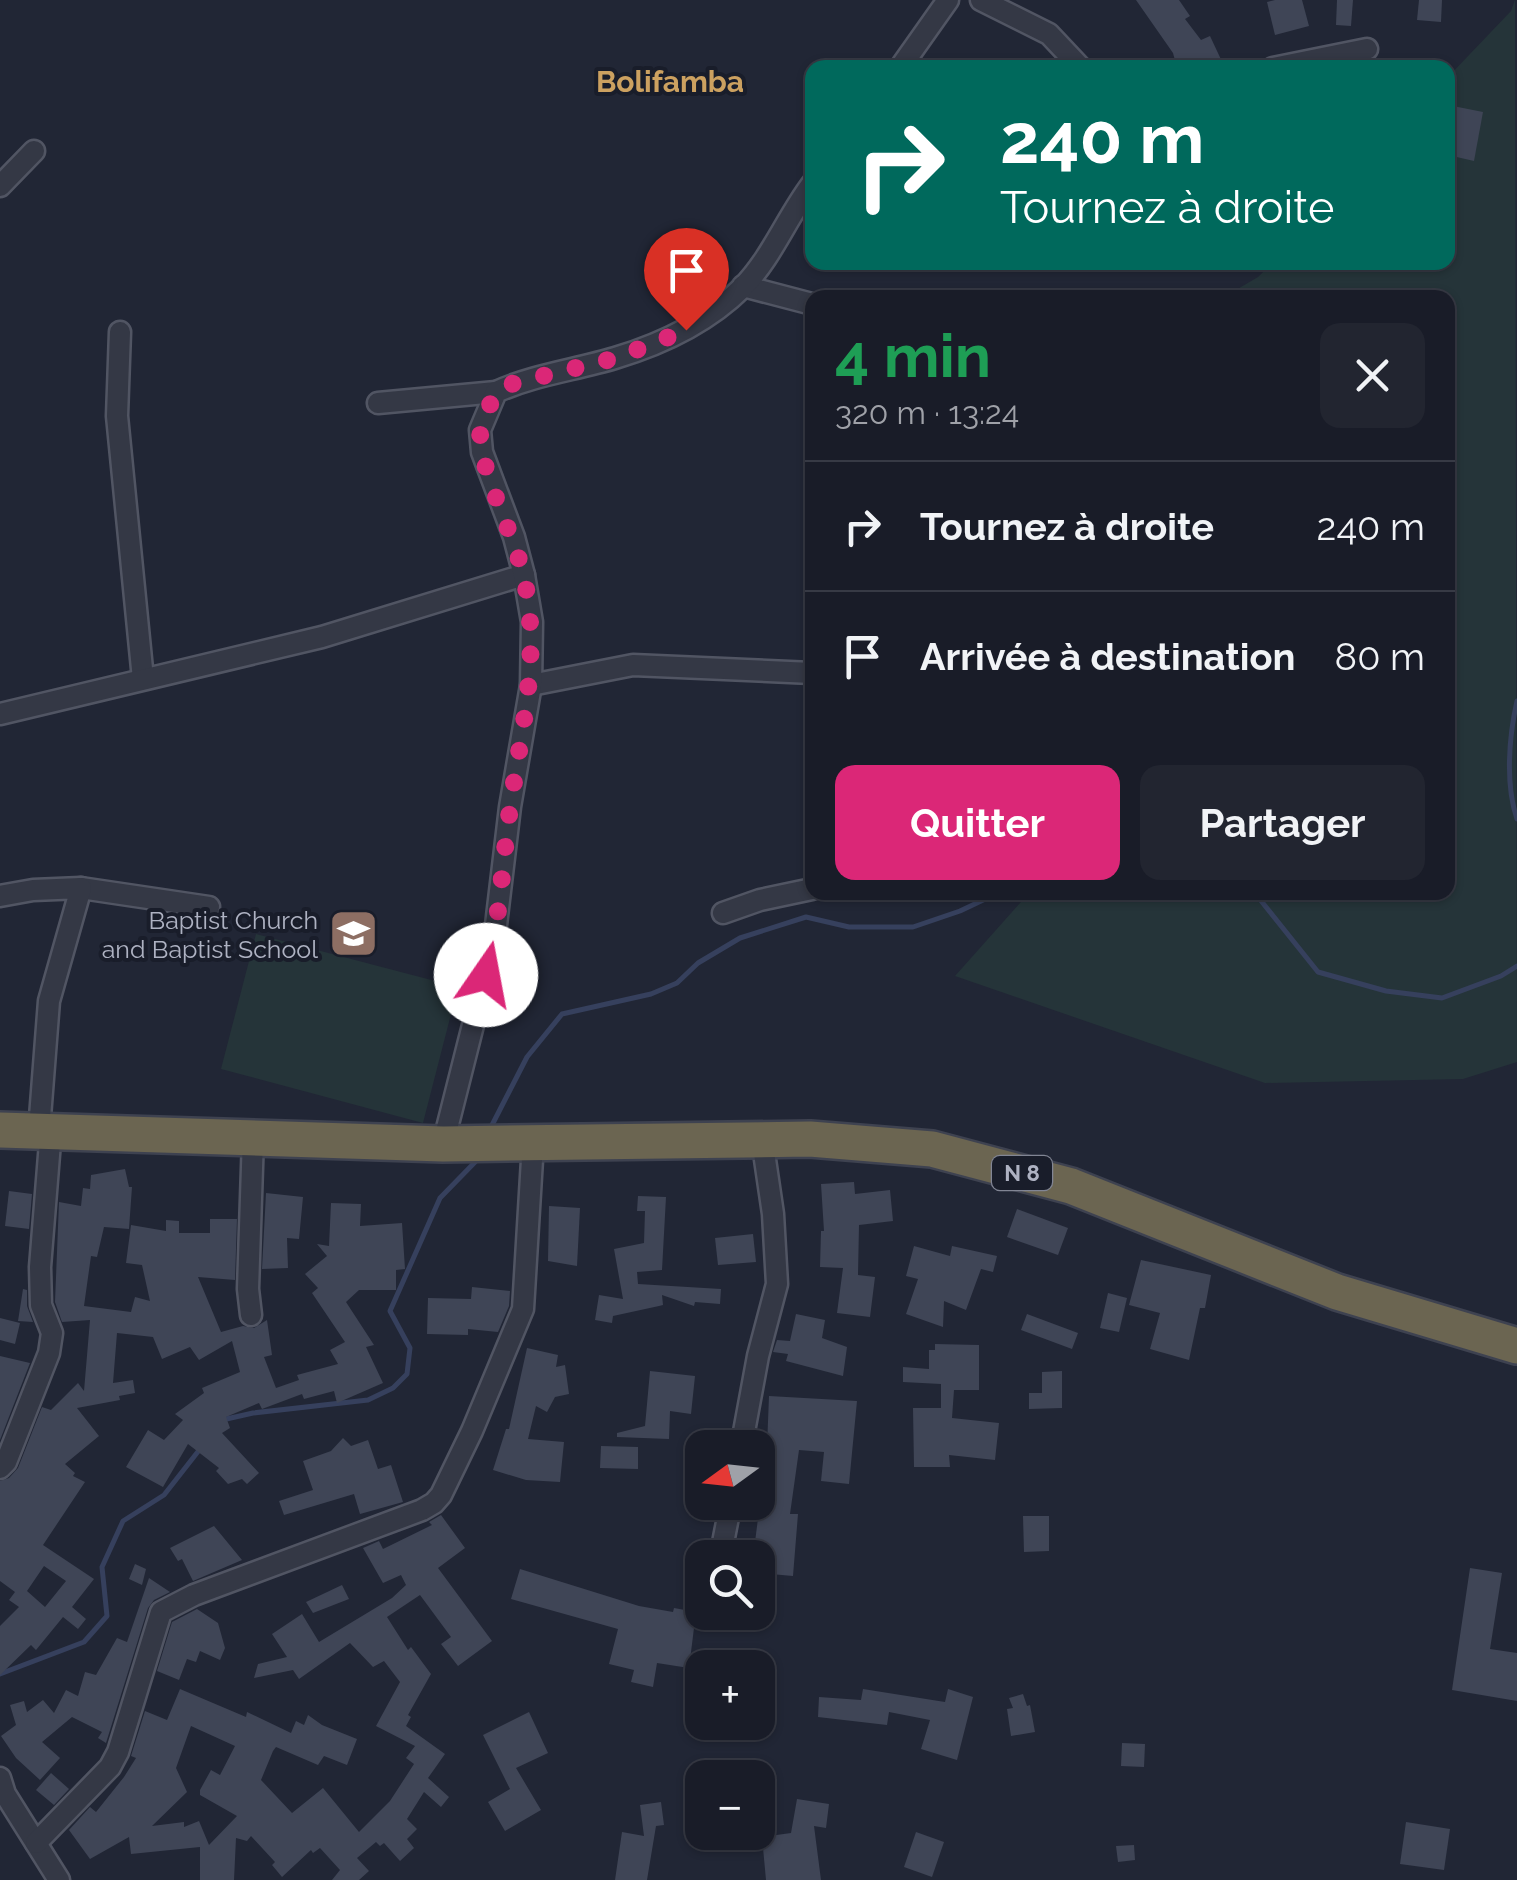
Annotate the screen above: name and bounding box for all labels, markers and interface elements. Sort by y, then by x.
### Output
district label: Bolifamba [596,64,744,99]
text: 240 m [1000,97,1204,179]
icon: right [835,100,965,230]
text: Tournez à droite [1000,181,1334,234]
pin [644,228,729,331]
icon: arrive [659,243,714,298]
text: 4 min [835,321,991,391]
button: close [1320,323,1425,428]
text: 320 m · 13:24 [835,394,1019,431]
icon: right [835,499,890,554]
text: Tournez à droite [920,504,1214,549]
text: 240 m [1317,504,1425,549]
icon: arrive [835,629,890,684]
text: Arrivée à destination [920,634,1296,679]
text: 80 m [1335,634,1425,679]
button: Quitter [835,765,1120,880]
button: Partager [1140,765,1425,880]
place label: Baptist Church and Baptist School [102,905,318,964]
school or university icon: Baptist Church and Baptist School [327,908,379,960]
position arrow [434,923,538,1027]
road number: N 8 [992,1156,1052,1190]
north arrow [685,1430,775,1520]
map controls [685,1430,775,1850]
button: search [685,1540,775,1630]
button: + [685,1650,775,1740]
button: − [685,1760,775,1850]

